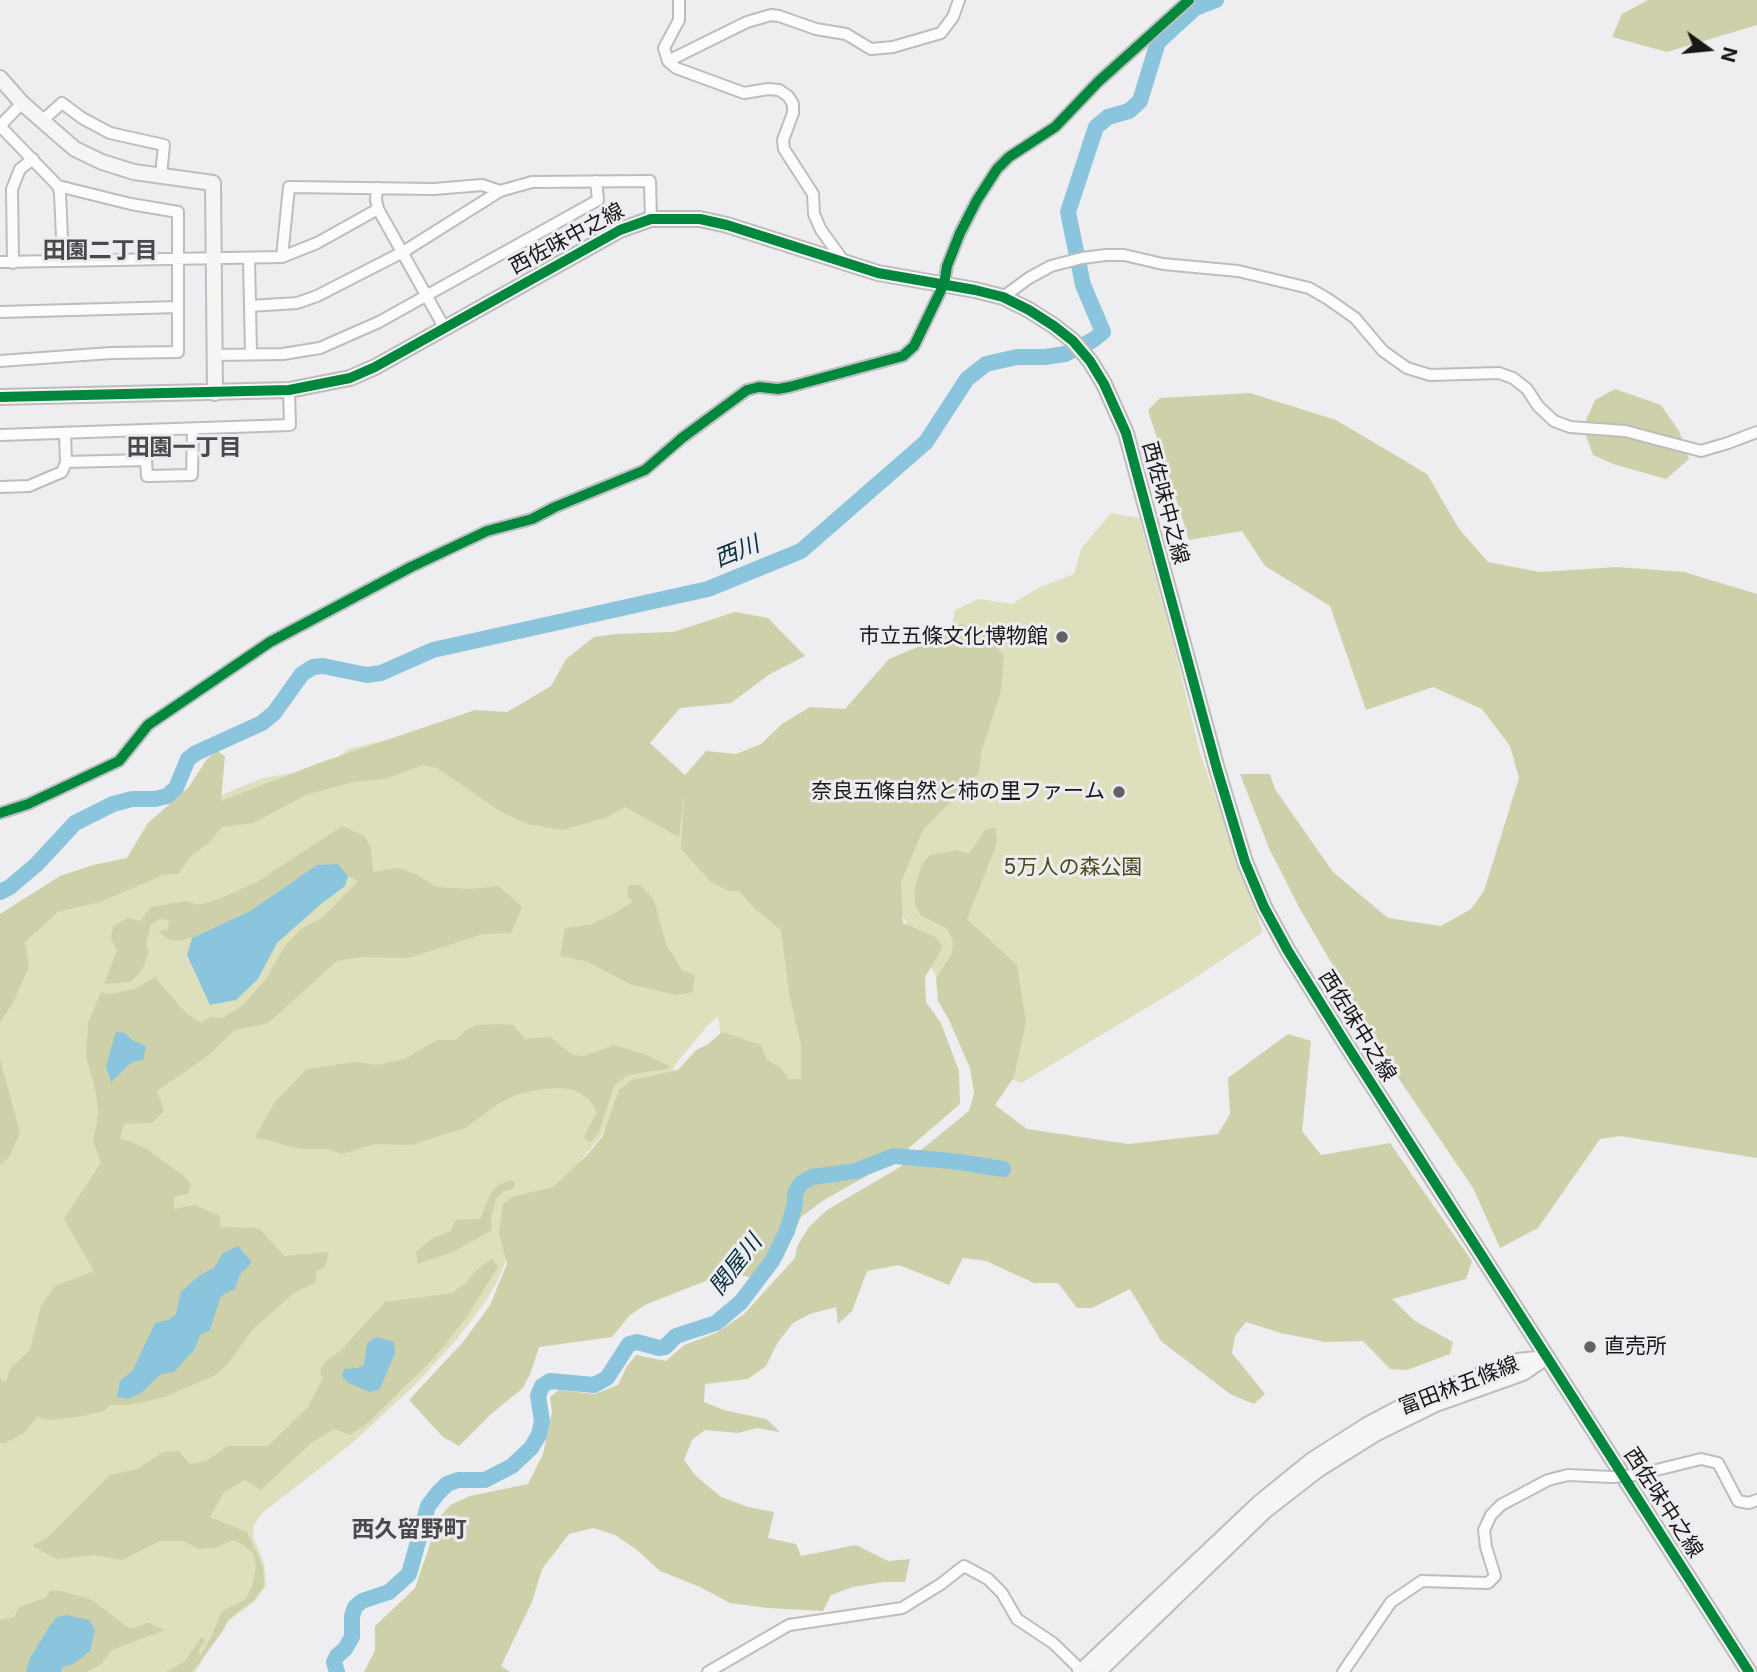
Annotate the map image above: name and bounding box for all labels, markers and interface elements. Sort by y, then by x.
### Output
north arrow [1673,14,1743,84]
text: N [1716,45,1742,65]
street label: 西佐味中之線 [505,198,629,280]
district label: 田園二丁目 [43,237,157,265]
district label: 田園一丁目 [127,434,241,462]
street label: 西佐味中之線 [1137,439,1193,567]
water label: 西川 [711,531,763,573]
place label: 市立五條文化博物館 [859,624,1048,650]
marker: 市立五條文化博物館 [1054,629,1070,645]
place label: 奈良五條自然と柿の里ファーム [811,779,1105,805]
marker: 奈良五條自然と柿の里ファーム [1111,784,1127,800]
park label: 5万人の森公園 [1004,855,1142,881]
street label: 西佐味中之線 [1313,966,1401,1086]
water label: 関屋川 [704,1229,768,1301]
place label: 直売所 [1604,1334,1667,1360]
marker: 直売所 [1582,1339,1598,1355]
street label: 富田林五條線 [1396,1352,1522,1420]
street label: 西佐味中之線 [1618,1443,1708,1563]
district label: 西久留野町 [352,1516,466,1544]

